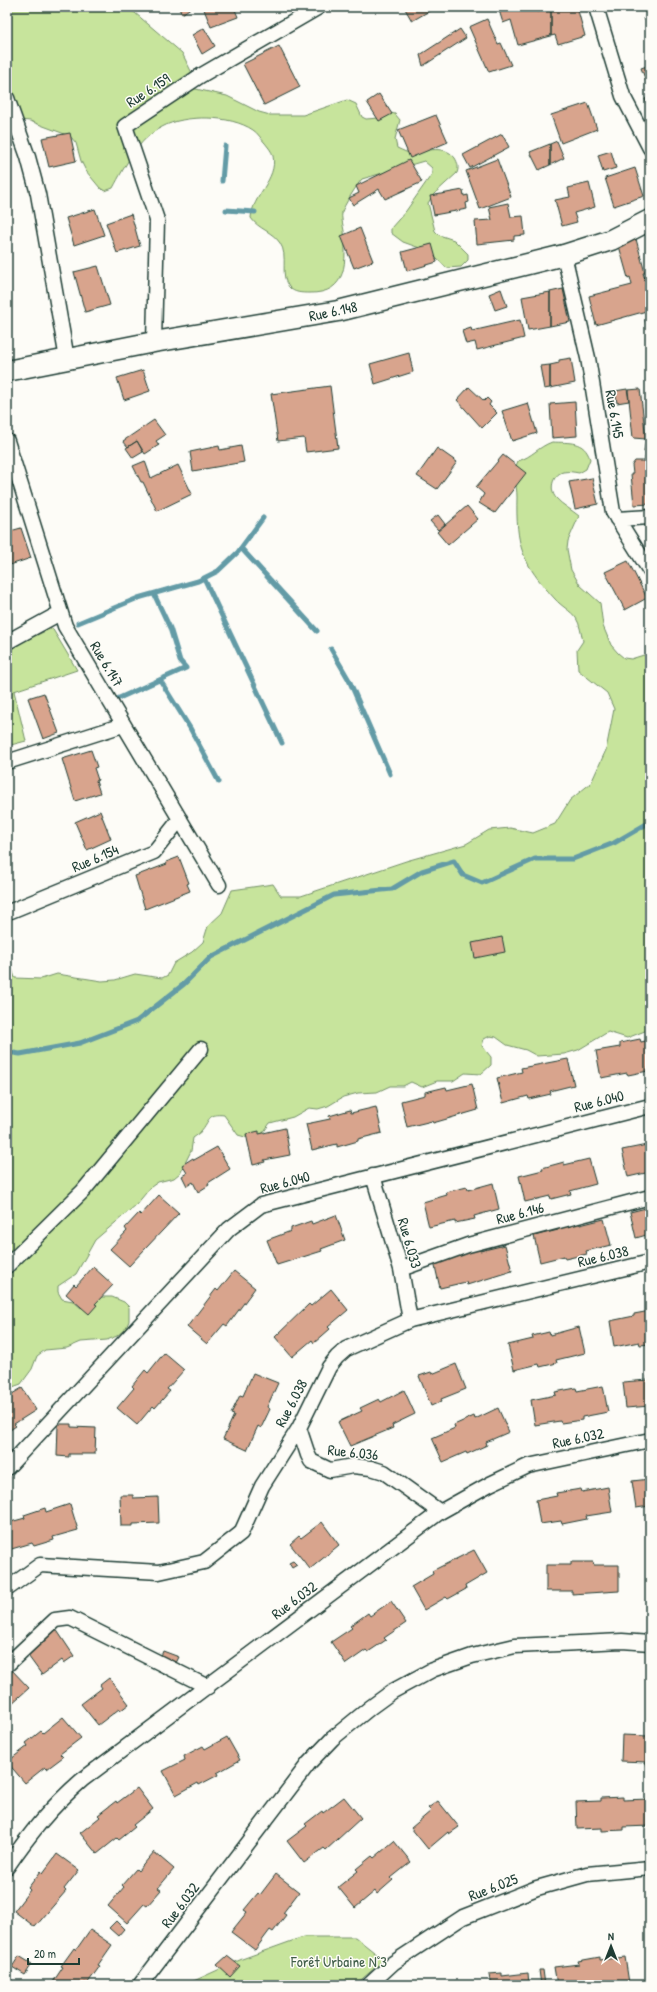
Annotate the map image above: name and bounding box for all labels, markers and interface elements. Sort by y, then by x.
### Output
street label: Rue 6.159 [122,68,175,112]
street label: Rue 6.148 [307,296,359,326]
street label: Rue 6.145 [600,388,630,441]
street label: Rue 6.147 [85,637,129,691]
street label: Rue 6.154 [68,839,122,877]
street label: Rue 6.040 [572,1085,626,1117]
street label: Rue 6.040 [258,1165,312,1199]
street label: Rue 6.146 [494,1197,546,1229]
street label: Rue 6.033 [393,1215,427,1271]
street label: Rue 6.038 [576,1240,630,1272]
street label: Rue 6.038 [270,1375,312,1431]
street label: Rue 6.032 [550,1422,606,1454]
street label: Rue 6.036 [327,1439,379,1465]
street label: Rue 6.032 [267,1576,321,1624]
street label: Rue 6.025 [465,1868,521,1906]
street label: Rue 6.032 [156,1878,204,1932]
north arrow [591,1926,631,1966]
text: N [608,1929,614,1943]
scale bar [28,1940,79,1966]
text: 20 m [34,1945,56,1962]
park label: Forêt Urbaine N°3 [290,1951,387,1972]

